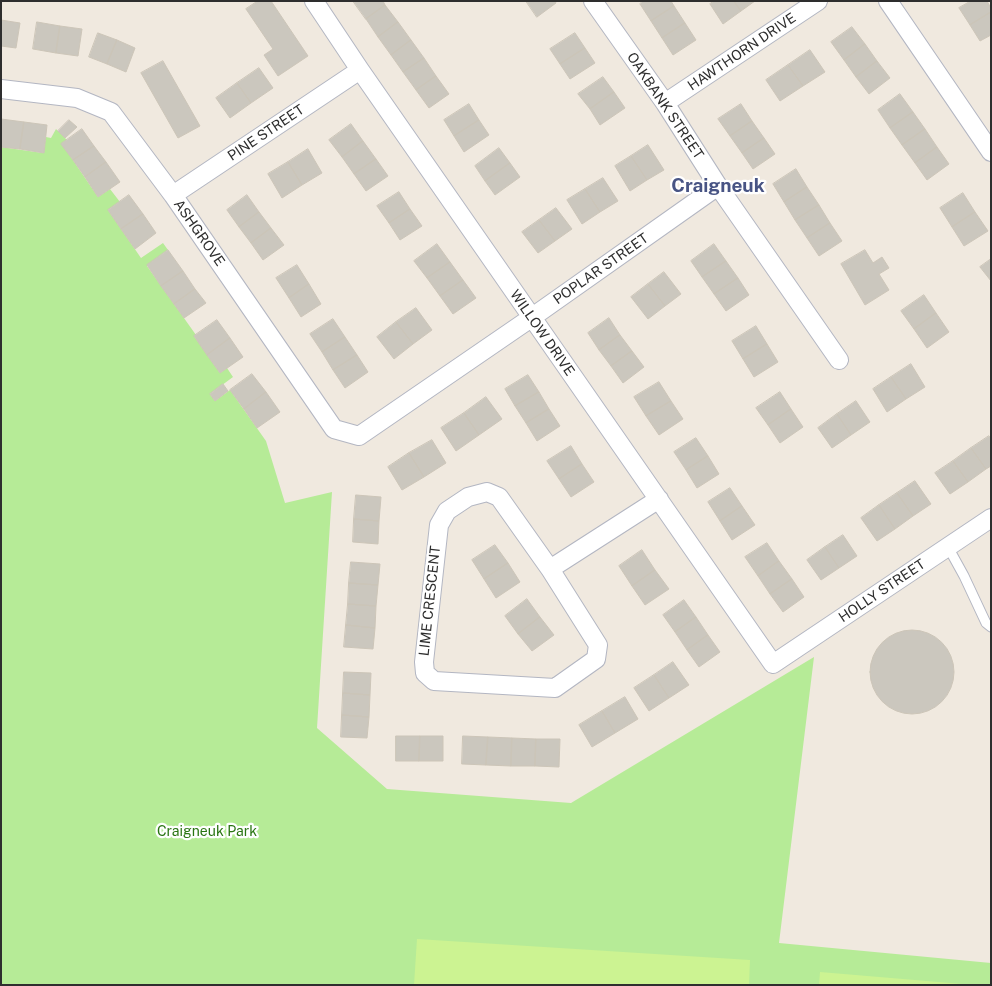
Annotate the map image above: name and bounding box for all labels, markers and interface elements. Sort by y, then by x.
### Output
street label: HAWTHORN DRIVE [685,10,799,94]
street label: OAKBANK STREET [623,49,707,163]
street label: PINE STREET [225,101,307,165]
district label: Craigneuk [671,175,765,197]
street label: ASHGROVE [170,196,228,270]
street label: POPLAR STREET [550,230,652,308]
street label: WILLOW DRIVE [506,287,578,379]
street label: LIME CRESCENT [416,545,444,657]
street label: HOLLY STREET [836,556,928,626]
park label: Craigneuk Park [157,824,257,840]

